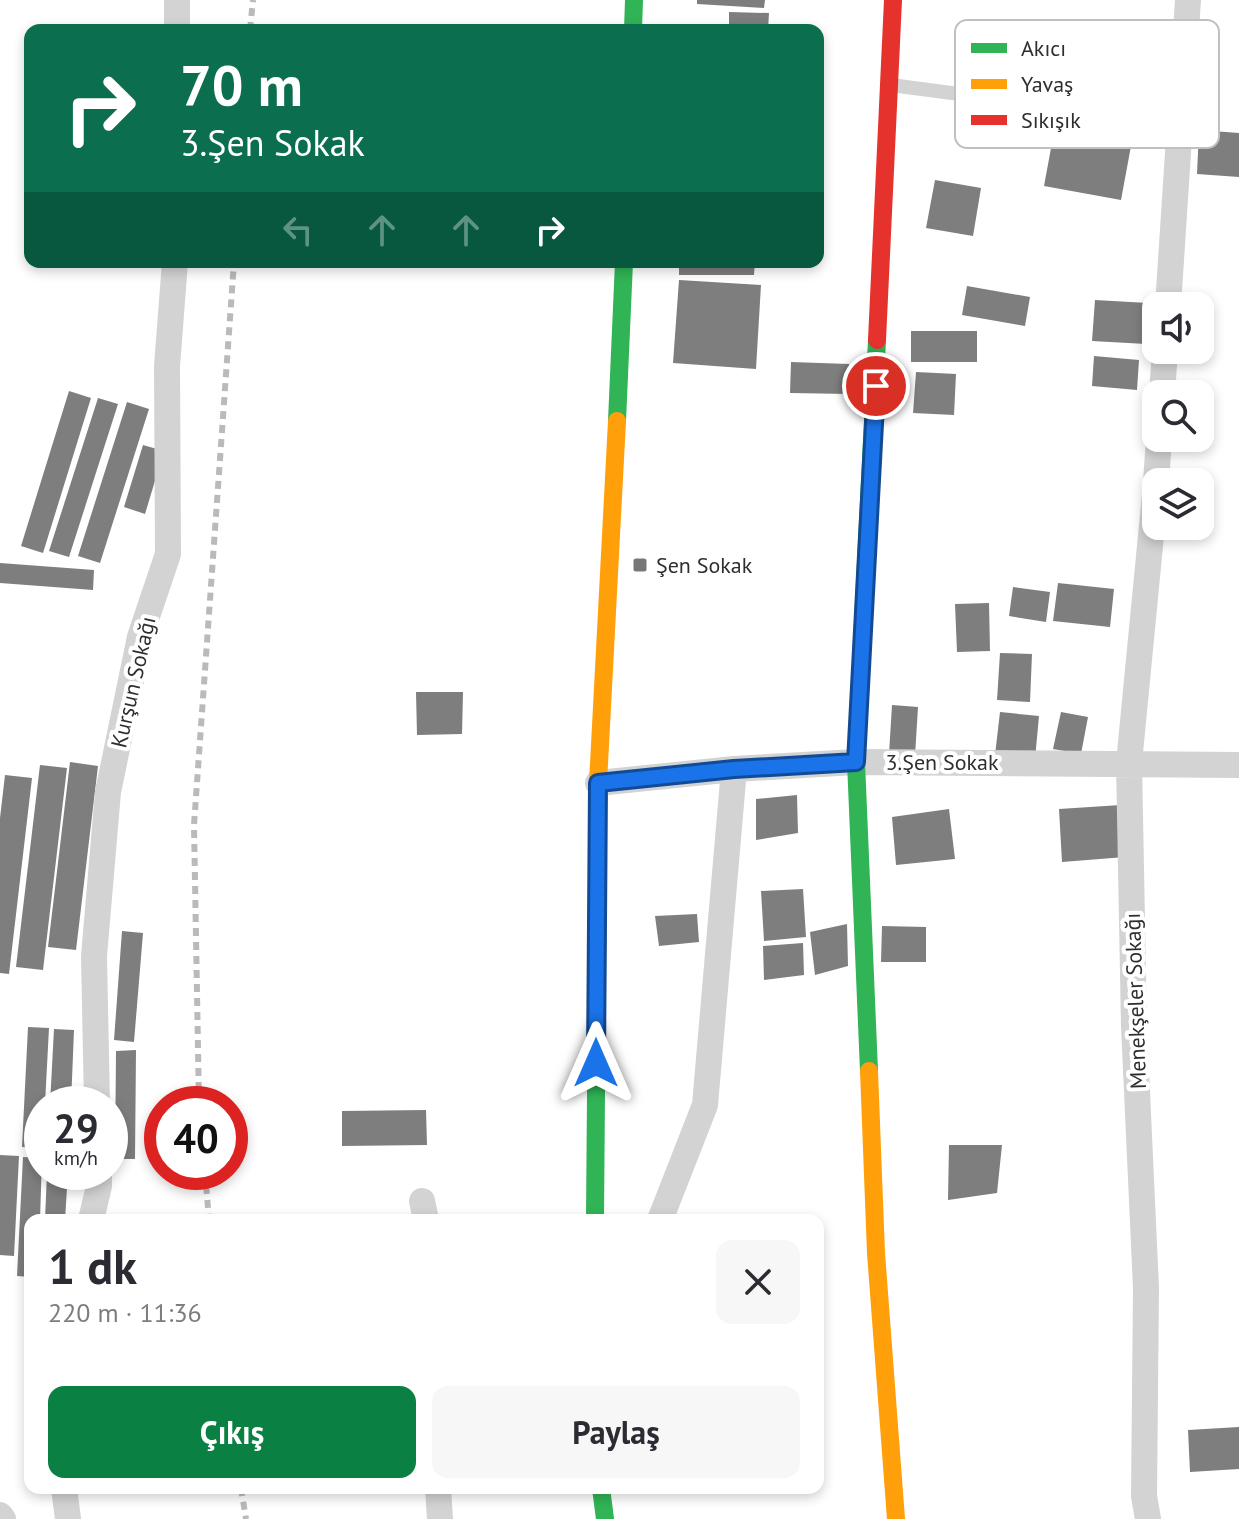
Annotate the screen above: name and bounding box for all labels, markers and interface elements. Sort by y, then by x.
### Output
legend [955,20,1219,148]
text: Akıcı [1021,34,1066,62]
text: 70 m [180,49,303,121]
icon: right [48,56,152,160]
text: Yavaş [1021,70,1073,98]
text: Sıkışık [1021,106,1081,134]
text: 3.Şen Sokak [180,119,365,166]
icon: left [276,208,320,252]
icon: ahead [360,208,404,252]
icon: ahead [444,208,488,252]
icon: right [528,208,572,252]
map controls [1142,292,1214,540]
button: sound [1142,292,1214,364]
pin [842,352,910,420]
icon: arrive [854,364,898,408]
button: search [1142,380,1214,452]
button: layers [1142,468,1214,540]
place label: Şen Sokak [656,551,753,579]
marker: Şen Sokak [631,556,649,574]
street label: Kurşun Sokağı [104,614,162,750]
street label: 3.Şen Sokak [886,748,999,776]
street label: Menekşeler Sokağı [1118,912,1152,1090]
position arrow [554,1021,638,1105]
speed limit sign: 40 [144,1086,248,1190]
text: 29 [53,1102,99,1154]
text: km/h [54,1145,98,1171]
text: 1 dk [48,1235,137,1297]
button: close [716,1240,800,1324]
text: 220 m · 11:36 [48,1296,202,1329]
button: Çıkış [48,1386,416,1478]
button: Paylaş [432,1386,800,1478]

